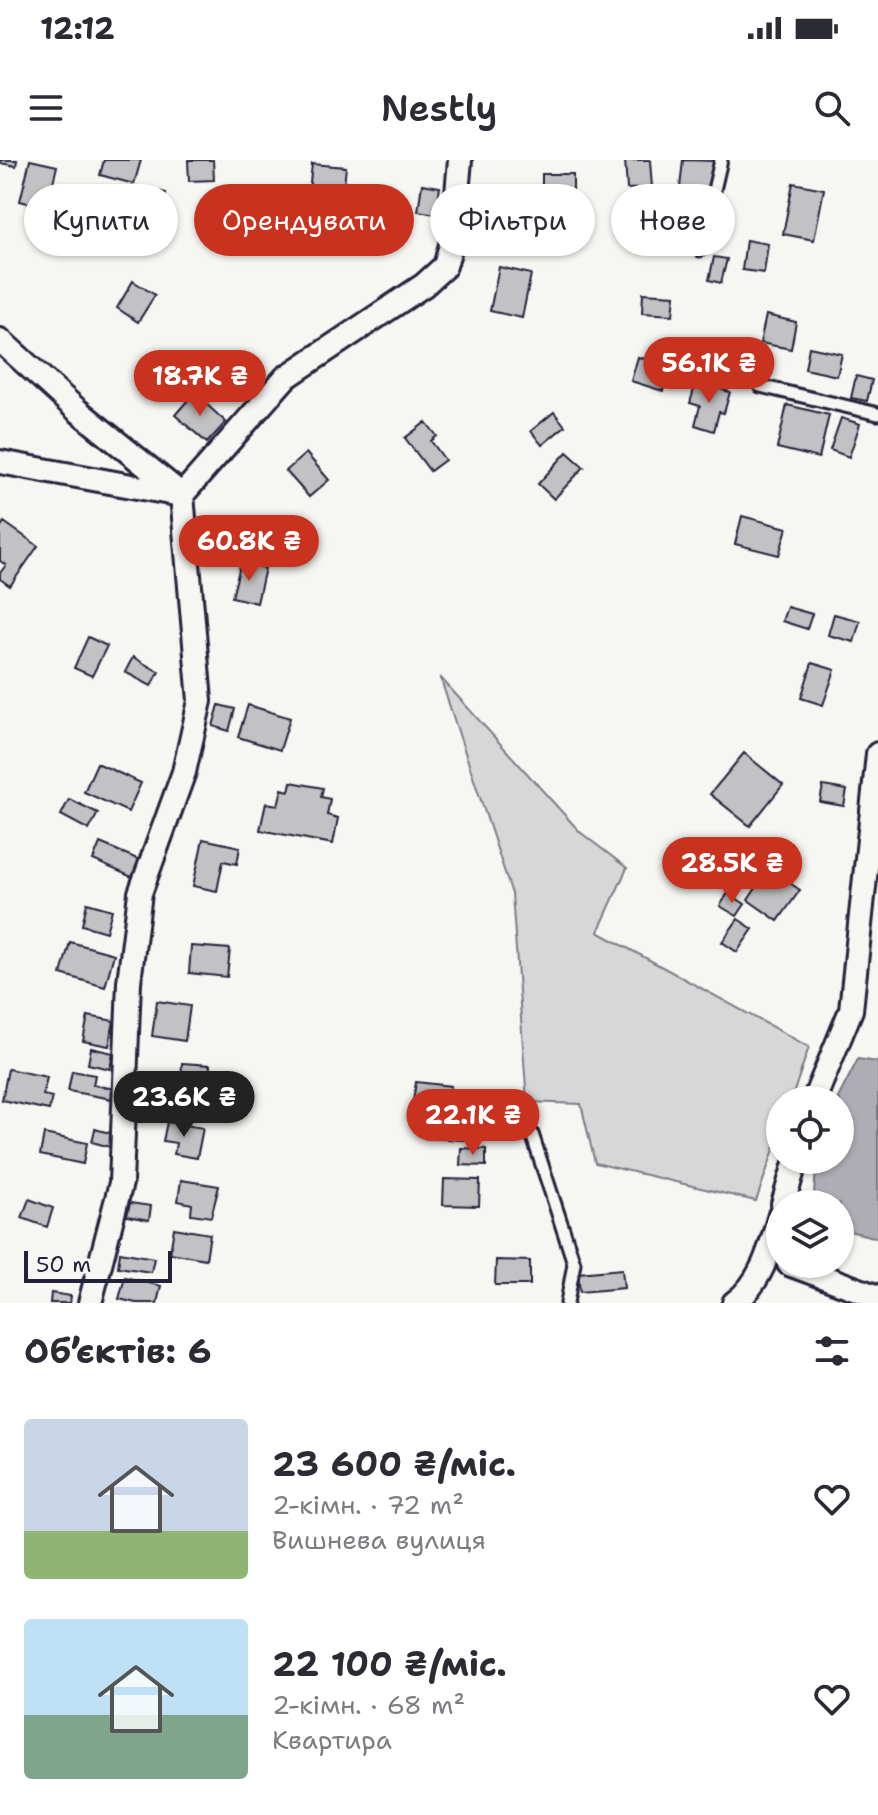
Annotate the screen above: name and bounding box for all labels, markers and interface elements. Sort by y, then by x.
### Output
text: 12:12 [40,8,115,49]
text: Nestly [381,84,497,133]
icon: menu [24,86,68,130]
icon: search [810,86,854,130]
chip: Купити [24,184,178,256]
chip: Орендувати [194,184,414,256]
chip: Фільтри [430,184,595,256]
chip: Нове [611,184,735,256]
pin: 56.1K ₴ [635,337,783,405]
text: 56.1K ₴ [661,345,757,380]
pin: 18.7K ₴ [126,350,274,418]
text: 18.7K ₴ [152,358,248,393]
pin: 60.8K ₴ [175,515,323,583]
text: 60.8K ₴ [197,523,301,558]
pin: 28.5K ₴ [658,837,806,905]
text: 28.5K ₴ [680,845,784,880]
pin: 23.6K ₴ [110,1071,258,1139]
text: 23.6K ₴ [132,1079,236,1114]
map controls [766,1086,854,1278]
button: locate [766,1086,854,1174]
pin: 22.1K ₴ [399,1089,547,1157]
text: 22.1K ₴ [424,1097,522,1132]
button: layers [766,1190,854,1278]
scale bar [24,1247,172,1283]
text: 50 m [36,1250,91,1279]
text: Об’єктів: 6 [24,1328,212,1374]
icon: filters [810,1329,854,1373]
text: 23 600 ₴/міс. [272,1441,516,1487]
icon: home [88,1451,184,1547]
icon: heart [810,1477,854,1521]
text: 2-кімн. · 72 m² [272,1487,464,1522]
text: Вишнева вулиця [272,1522,486,1557]
text: 22 100 ₴/міс. [272,1641,507,1687]
icon: home [88,1651,184,1747]
icon: heart [810,1677,854,1721]
text: 2-кімн. · 68 m² [272,1687,465,1722]
text: Квартира [272,1722,392,1757]

